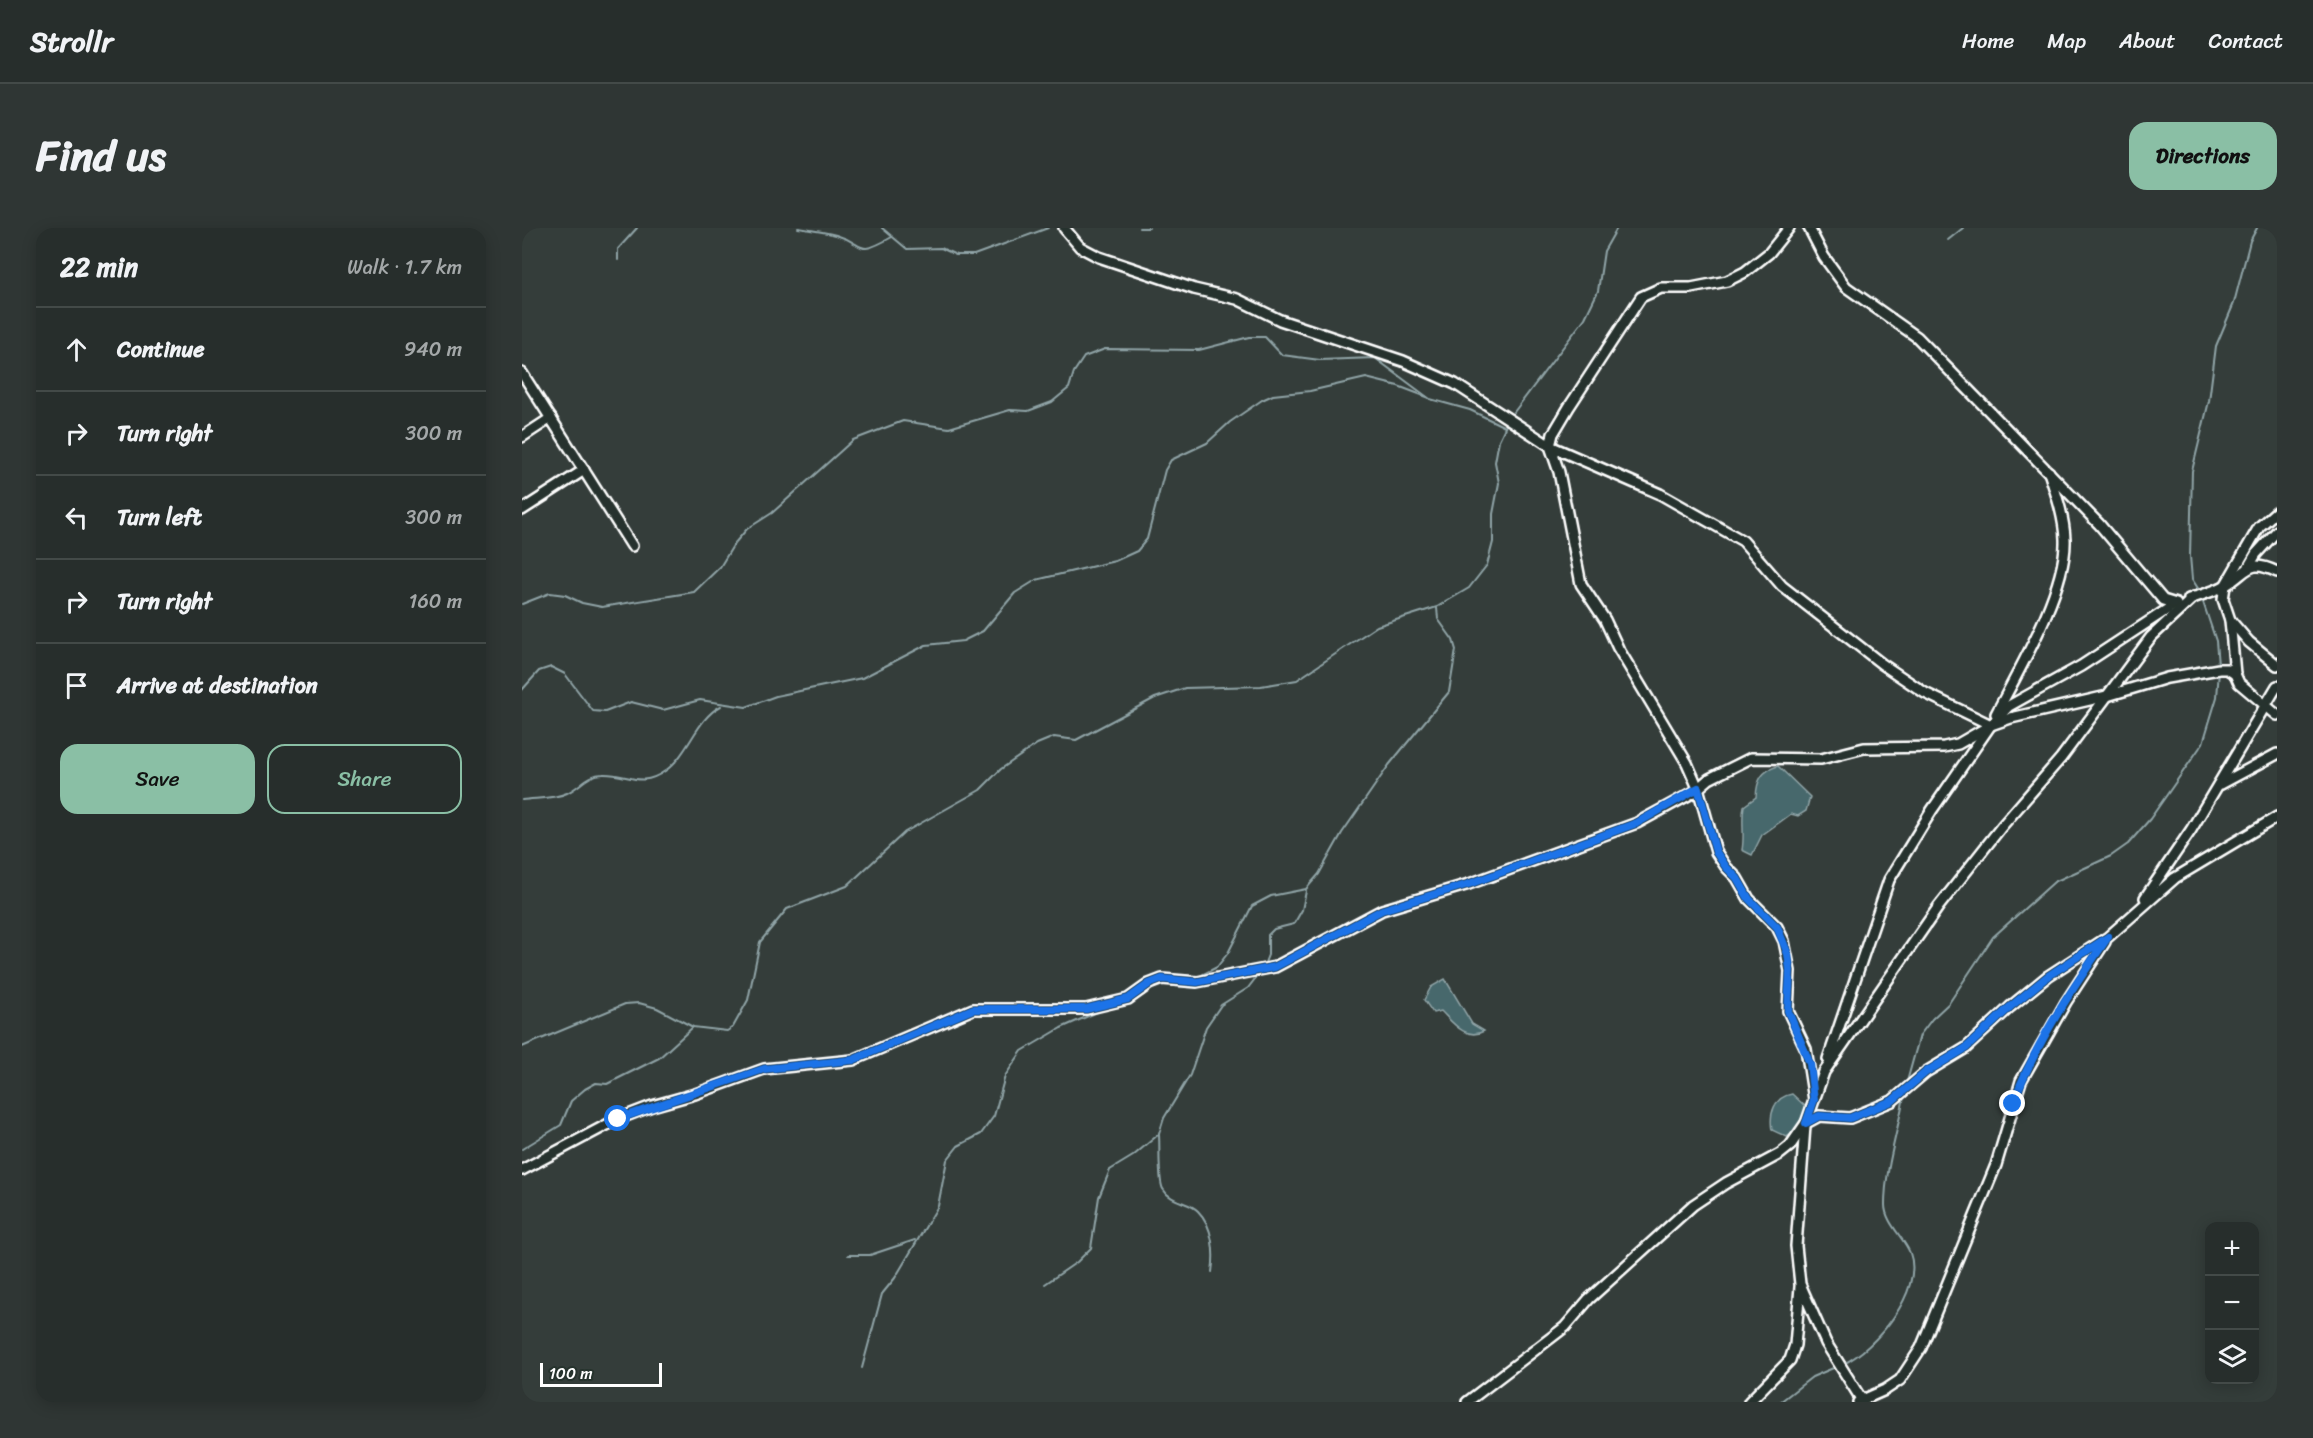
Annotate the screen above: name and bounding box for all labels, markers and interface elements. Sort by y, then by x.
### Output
text: Strollr [30,17,113,66]
text: Home [1962,22,2014,60]
text: Map [2047,22,2086,60]
text: About [2119,22,2176,60]
text: Contact [2209,22,2283,60]
text: Find us [36,119,166,193]
button: Directions [2129,122,2277,190]
text: 22 min [60,244,138,290]
text: Walk · 1.7 km [347,250,462,285]
text: Continue [117,330,205,369]
text: 940 m [404,332,462,367]
icon: ahead [60,333,93,366]
text: Turn right [117,414,212,453]
text: 300 m [405,416,462,451]
icon: right [60,417,93,450]
text: Turn left [117,498,202,537]
text: 300 m [405,500,462,535]
icon: left [60,501,93,534]
text: Turn right [117,582,212,621]
text: 160 m [409,584,462,619]
icon: right [60,585,93,618]
text: Arrive at destination [117,666,318,705]
icon: arrive [60,669,93,702]
button: Save [60,744,255,814]
button: Share [267,744,462,814]
route end [1999,1090,2025,1116]
route start [604,1105,630,1131]
map controls [2205,1222,2259,1384]
button: + [2205,1222,2259,1276]
button: − [2205,1276,2259,1330]
button: layers [2205,1330,2259,1384]
text: 100 m [549,1359,593,1388]
scale bar [540,1360,662,1388]

